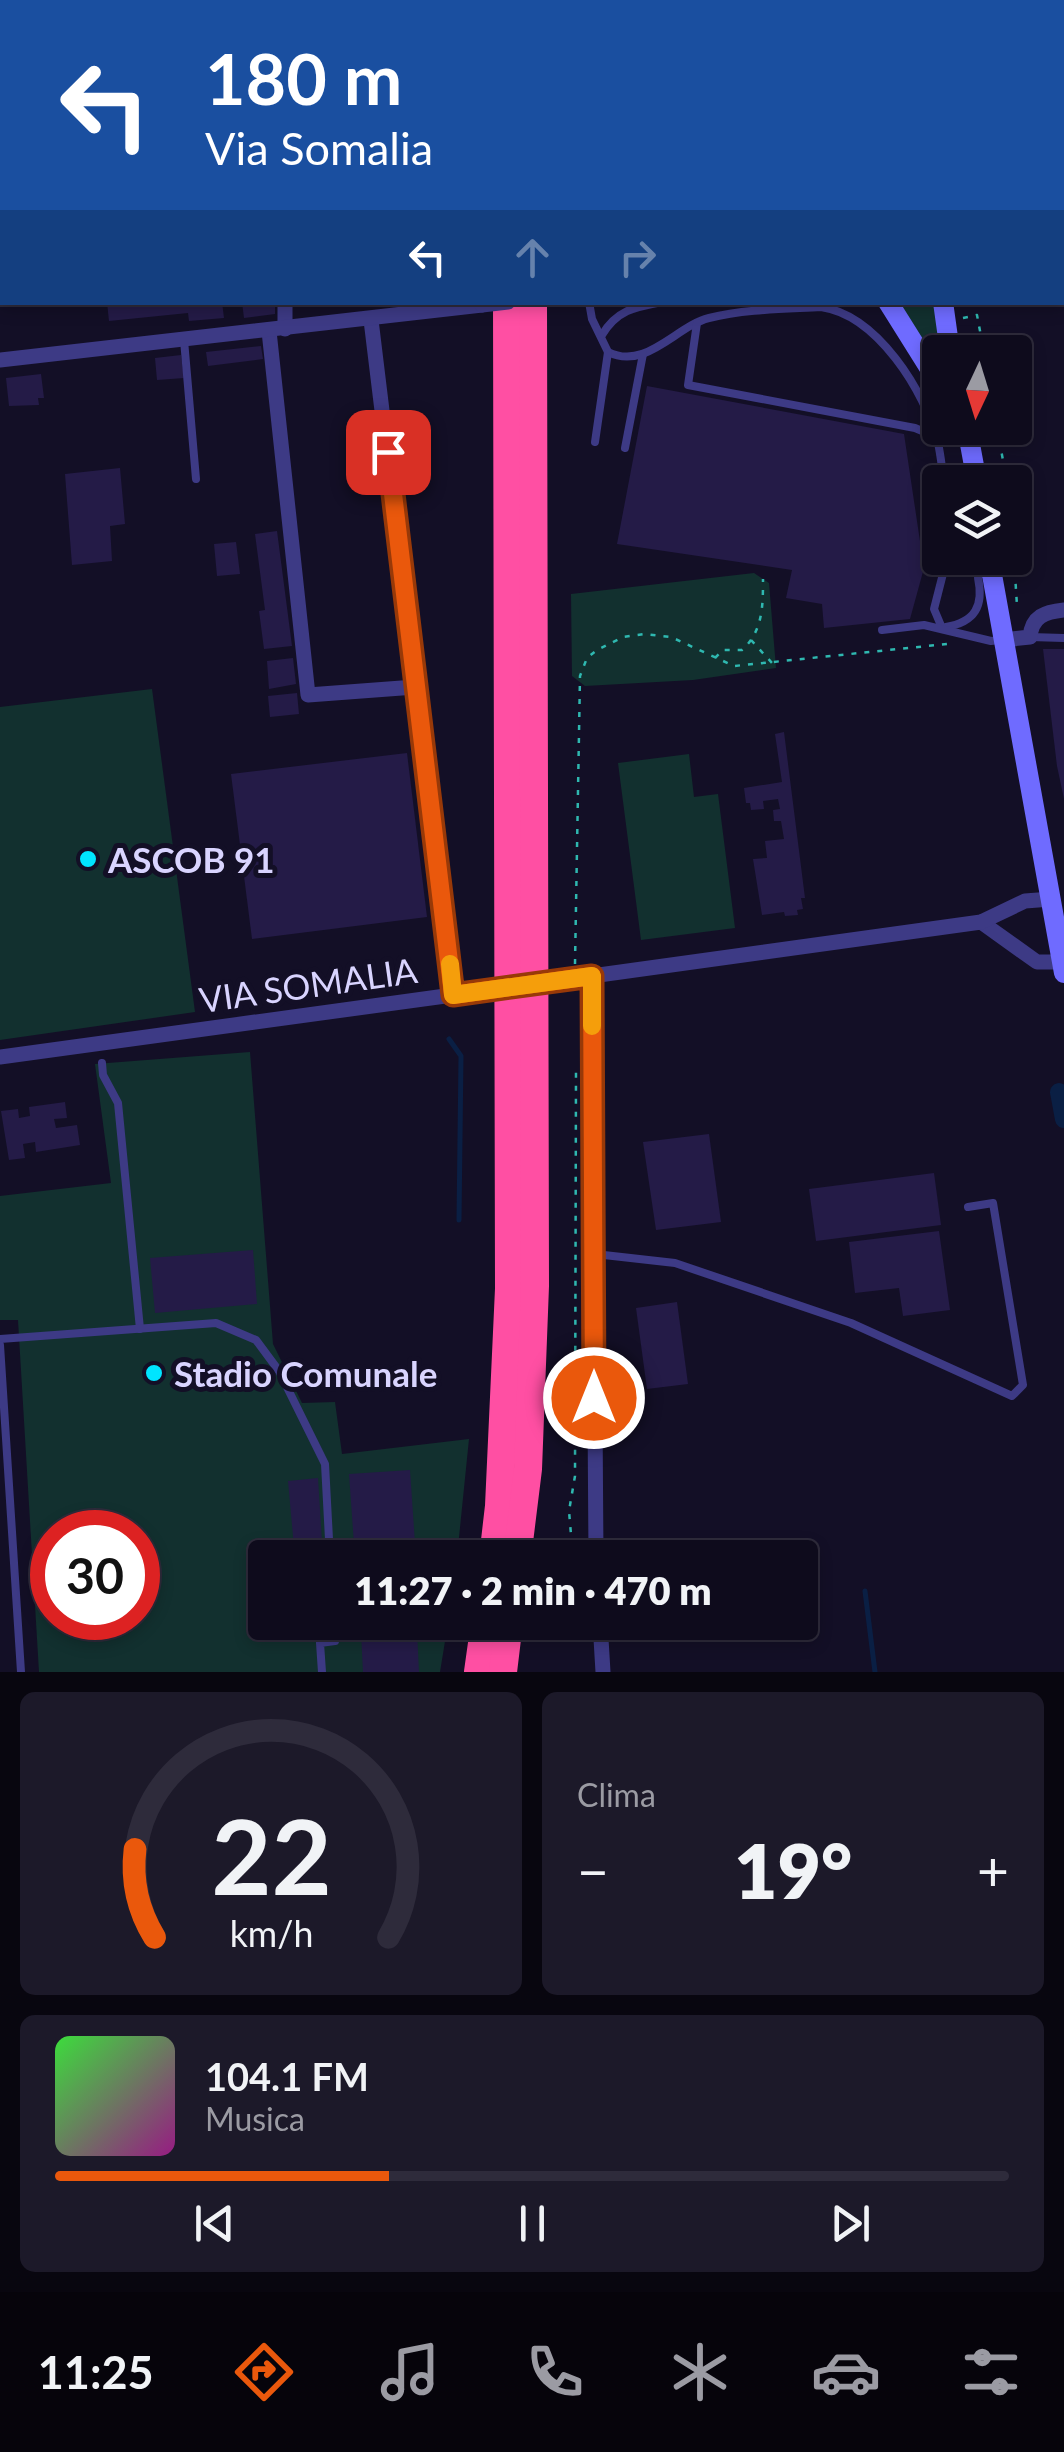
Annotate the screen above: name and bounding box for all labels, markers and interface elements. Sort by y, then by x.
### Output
text: 180 m [205,36,402,120]
icon: left [40,40,170,170]
text: Via Somalia [205,121,433,175]
icon: left [400,230,455,285]
icon: ahead [505,230,560,285]
icon: right [610,230,665,285]
north arrow [922,335,1032,445]
map controls [922,335,1032,575]
pin [346,410,431,495]
icon: arrive [361,425,416,480]
button: layers [922,465,1032,575]
place label: ASCOB 91 [107,838,275,880]
marker: ASCOB 91 [77,848,99,870]
street label: VIA SOMALIA [196,948,420,1020]
position arrow [542,1346,646,1450]
place label: Stadio Comunale [174,1352,437,1394]
marker: Stadio Comunale [143,1362,165,1384]
speed limit sign: 30 [30,1510,160,1640]
text: 11:27 · 2 min · 470 m [354,1567,712,1613]
text: Clima [577,1775,656,1814]
text: 22 [211,1792,331,1917]
text: 19° [734,1825,852,1915]
text: − [577,1837,609,1903]
text: + [977,1837,1009,1903]
text: km/h [229,1912,313,1955]
text: 104.1 FM [205,2053,369,2099]
text: Musica [205,2099,305,2138]
icon: previous [187,2196,242,2251]
icon: pause [505,2196,560,2251]
icon: next [823,2196,878,2251]
icon: directions [229,2337,299,2407]
icon: music [375,2337,445,2407]
icon: phone [520,2337,590,2407]
icon: climate [665,2337,735,2407]
icon: car [811,2337,881,2407]
icon: filters [956,2337,1026,2407]
text: 11:25 [38,2345,154,2399]

